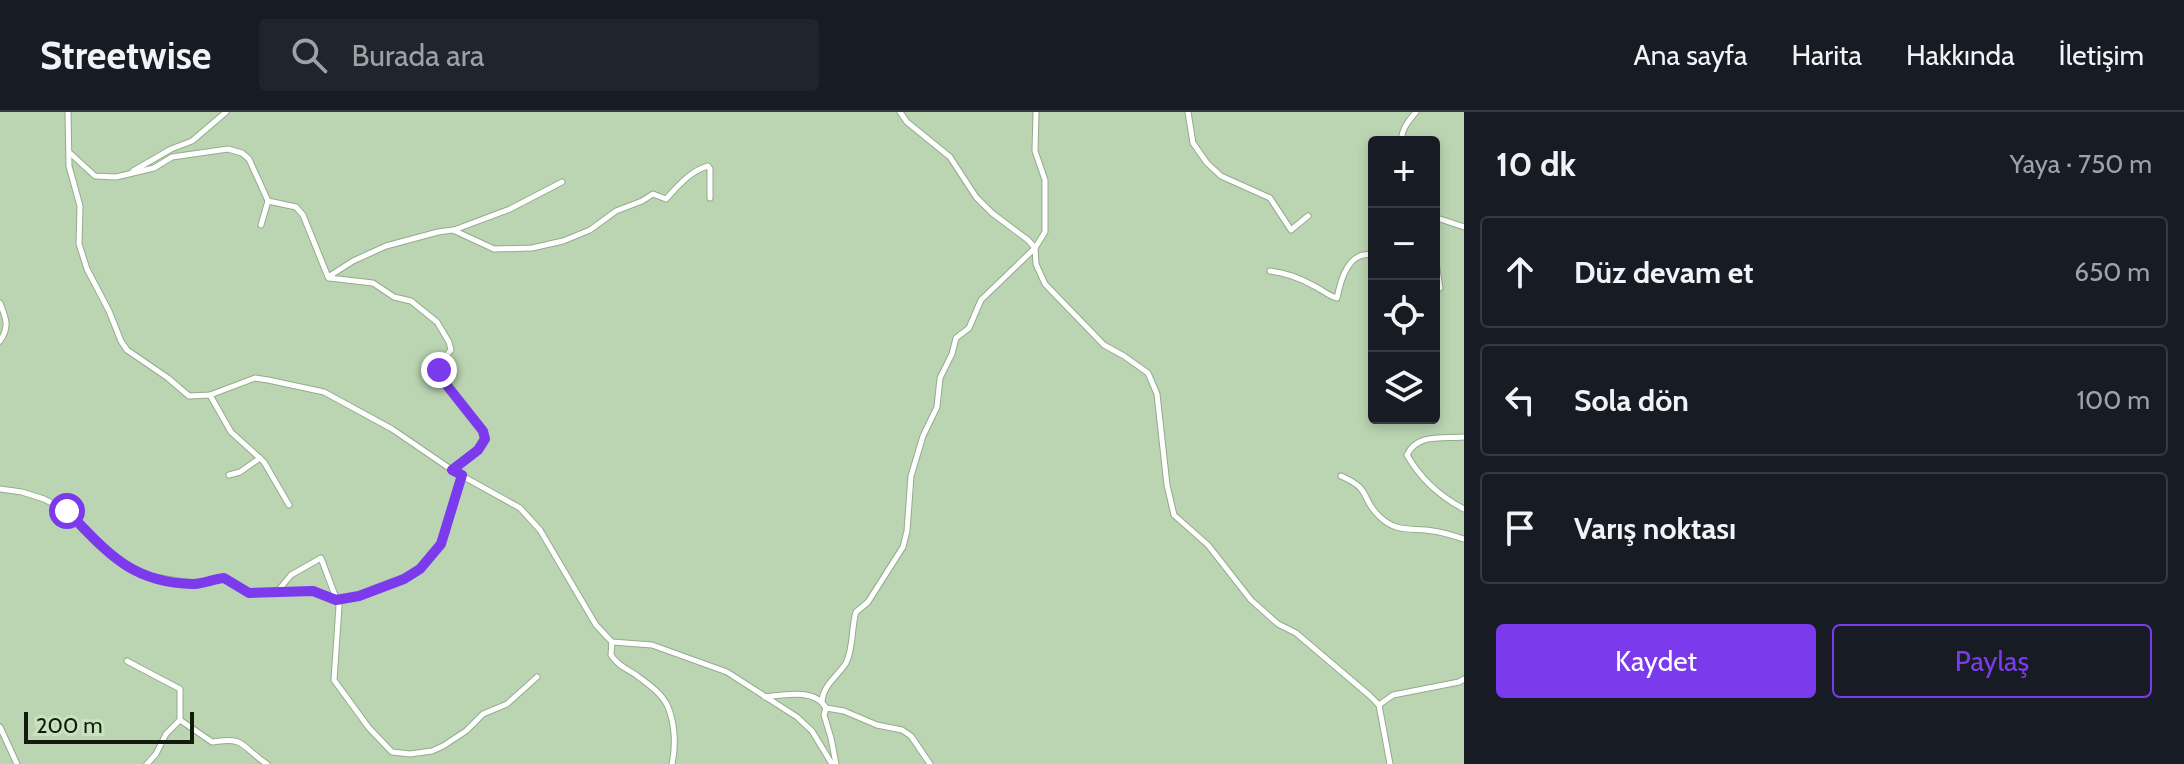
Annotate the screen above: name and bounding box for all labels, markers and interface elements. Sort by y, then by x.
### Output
search box [259,19,819,91]
text: Streetwise [40,32,211,79]
icon: search [287,33,331,77]
text: Burada ara [351,37,484,74]
text: Ana sayfa [1634,38,1747,72]
text: Harita [1791,38,1862,72]
text: Hakkında [1906,38,2015,72]
text: İletişim [2059,38,2144,72]
map controls [1368,136,1440,424]
button: + [1368,136,1440,208]
text: 10 dk [1496,143,1576,185]
text: Yaya · 750 m [2010,148,2152,180]
button: − [1368,208,1440,280]
icon: ahead [1498,250,1542,294]
text: Düz devam et [1574,254,1754,291]
text: 650 m [2074,256,2150,288]
button: locate [1368,280,1440,352]
route end [421,352,457,388]
button: layers [1368,352,1440,424]
icon: left [1498,378,1542,422]
text: Sola dön [1574,382,1689,419]
text: 100 m [2077,384,2150,416]
route start [49,493,85,529]
icon: arrive [1498,506,1542,550]
text: Varış noktası [1574,510,1736,547]
button: Kaydet [1496,624,1816,698]
button: Paylaş [1832,624,2152,698]
scale bar [24,708,194,744]
text: 200 m [36,712,102,739]

